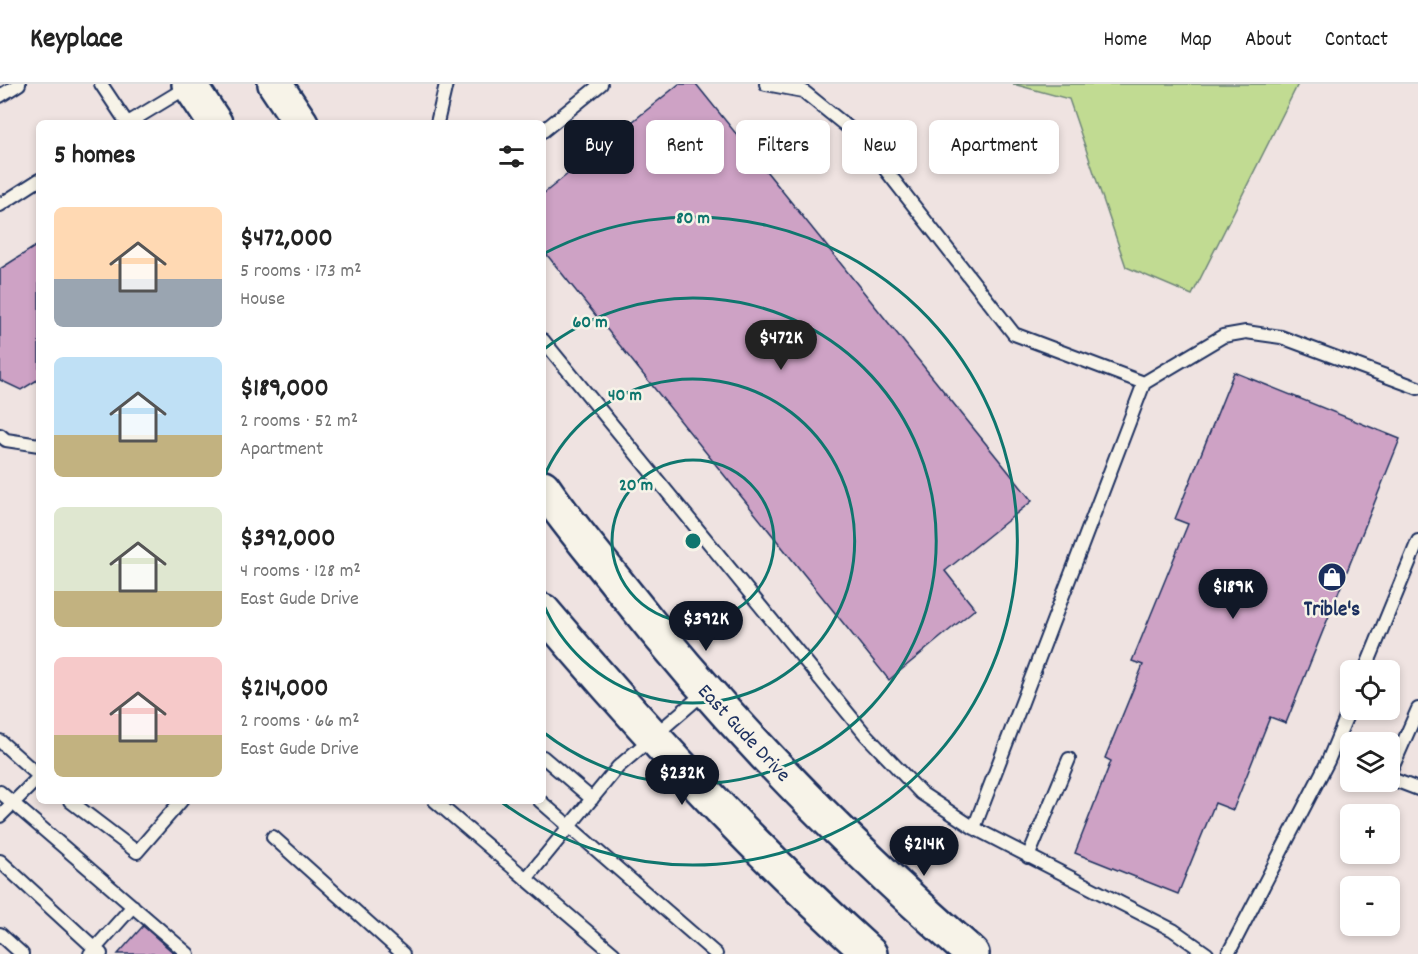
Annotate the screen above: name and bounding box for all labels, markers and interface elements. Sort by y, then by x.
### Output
text: Keyplace [30,21,123,61]
text: Home [1103,26,1147,56]
text: Map [1180,26,1212,56]
text: About [1245,26,1292,56]
text: Contact [1325,26,1388,56]
chip: Buy [564,120,634,174]
chip: Rent [646,120,724,174]
chip: Filters [736,120,830,174]
chip: New [842,120,917,174]
chip: Apartment [929,120,1059,174]
text: 5 homes [54,138,136,175]
icon: filters [495,140,528,173]
text: 80 m [676,207,710,232]
text: $472,000 [240,221,333,258]
icon: home [102,231,174,303]
text: 5 rooms · 173 m² [240,258,361,286]
text: House [240,286,285,314]
text: 60 m [572,311,608,336]
pin: $472K [739,320,823,371]
text: $472K [759,325,803,353]
text: $189,000 [240,371,329,408]
icon: home [102,381,174,453]
text: 40 m [608,384,642,409]
text: 2 rooms · 52 m² [240,408,358,436]
text: Apartment [240,436,323,464]
text: 20 m [619,474,653,499]
text: $392,000 [240,521,335,558]
icon: home [102,531,174,603]
centre of rings [683,531,703,551]
text: 4 rooms · 128 m² [240,558,361,586]
shop icon: Trible's [1316,561,1348,593]
pin: $189K [1191,569,1275,620]
text: $189K [1213,574,1253,602]
text: East Gude Drive [240,586,359,614]
place label: Trible's [1304,596,1360,626]
pin: $392K [664,601,748,652]
text: $392K [683,606,729,634]
map controls [1340,660,1400,936]
button: locate [1340,660,1400,720]
text: $214,000 [240,671,328,708]
street label: East Gude Drive [689,678,796,790]
icon: home [102,681,174,753]
text: 2 rooms · 66 m² [240,708,360,736]
button: layers [1340,732,1400,792]
text: East Gude Drive [240,736,359,764]
pin: $232K [640,755,724,806]
text: $232K [659,760,705,788]
button: + [1340,804,1400,864]
pin: $214K [882,826,966,877]
text: $214K [904,831,944,859]
button: − [1340,876,1400,936]

